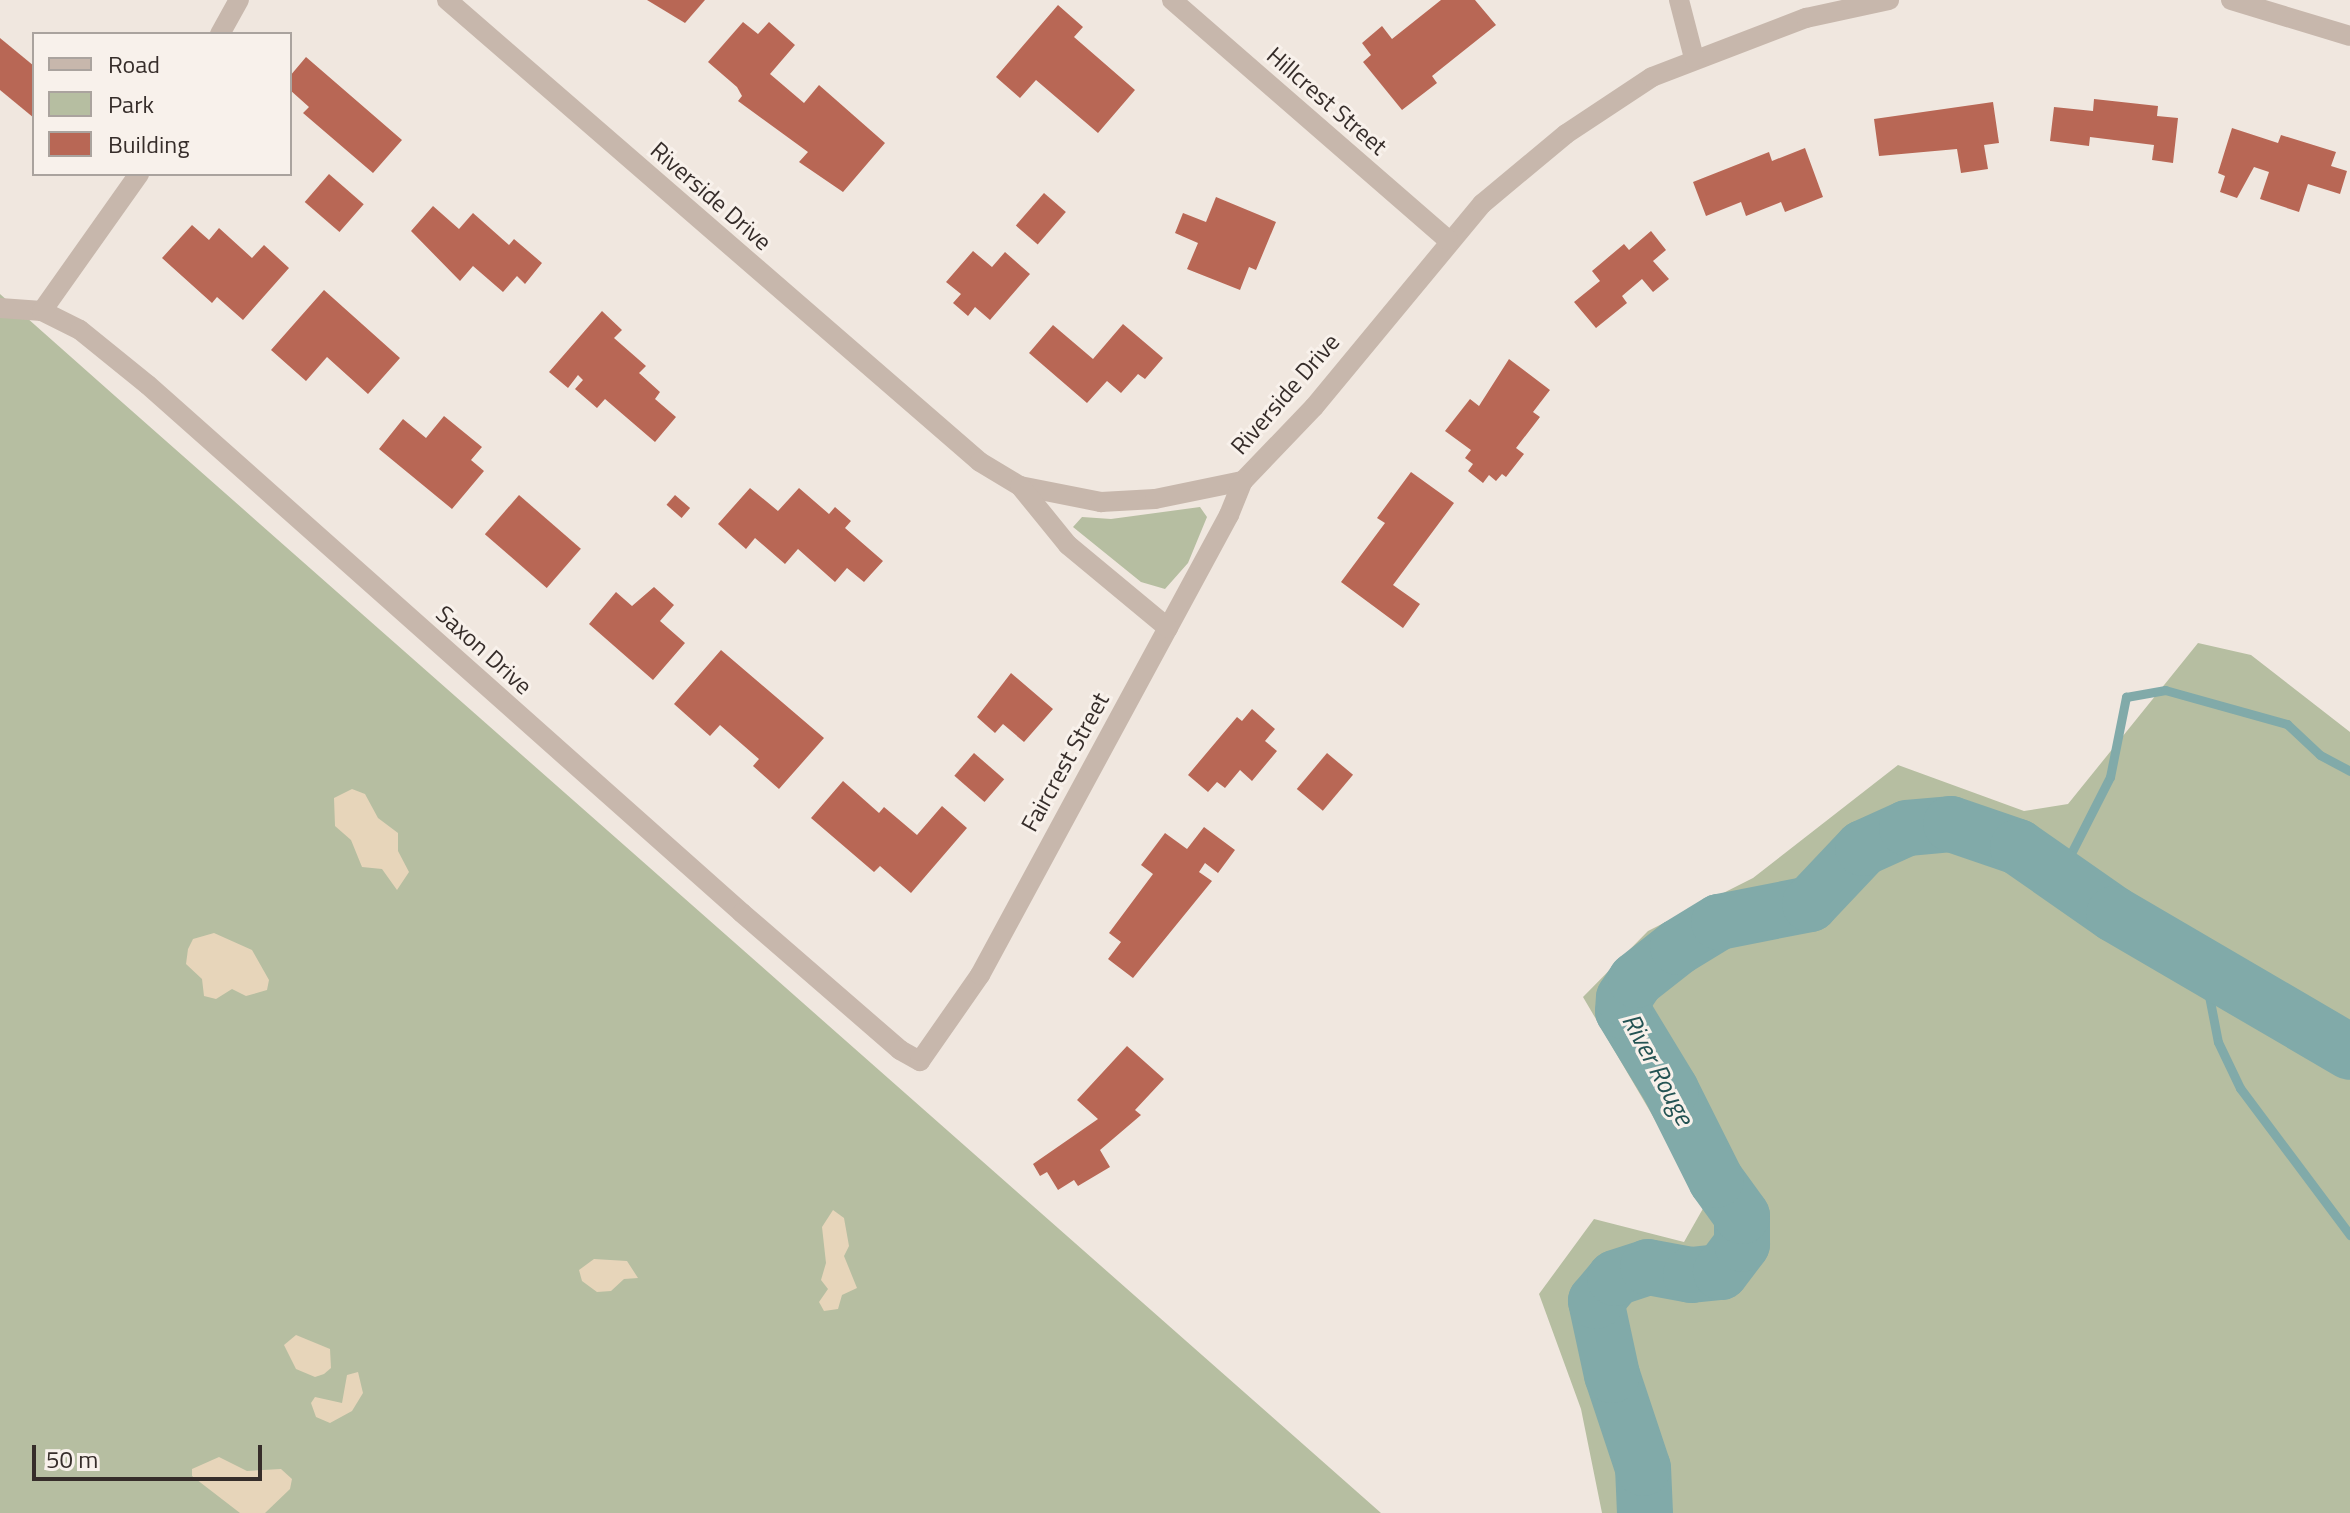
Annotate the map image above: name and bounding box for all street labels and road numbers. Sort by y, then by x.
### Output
street label: Hillcrest Street [1261,41,1393,161]
street label: Riverside Drive [645,136,777,256]
street label: Riverside Drive [1225,328,1345,460]
street label: Saxon Drive [430,600,538,700]
street label: Faircrest Street [1015,687,1115,837]

